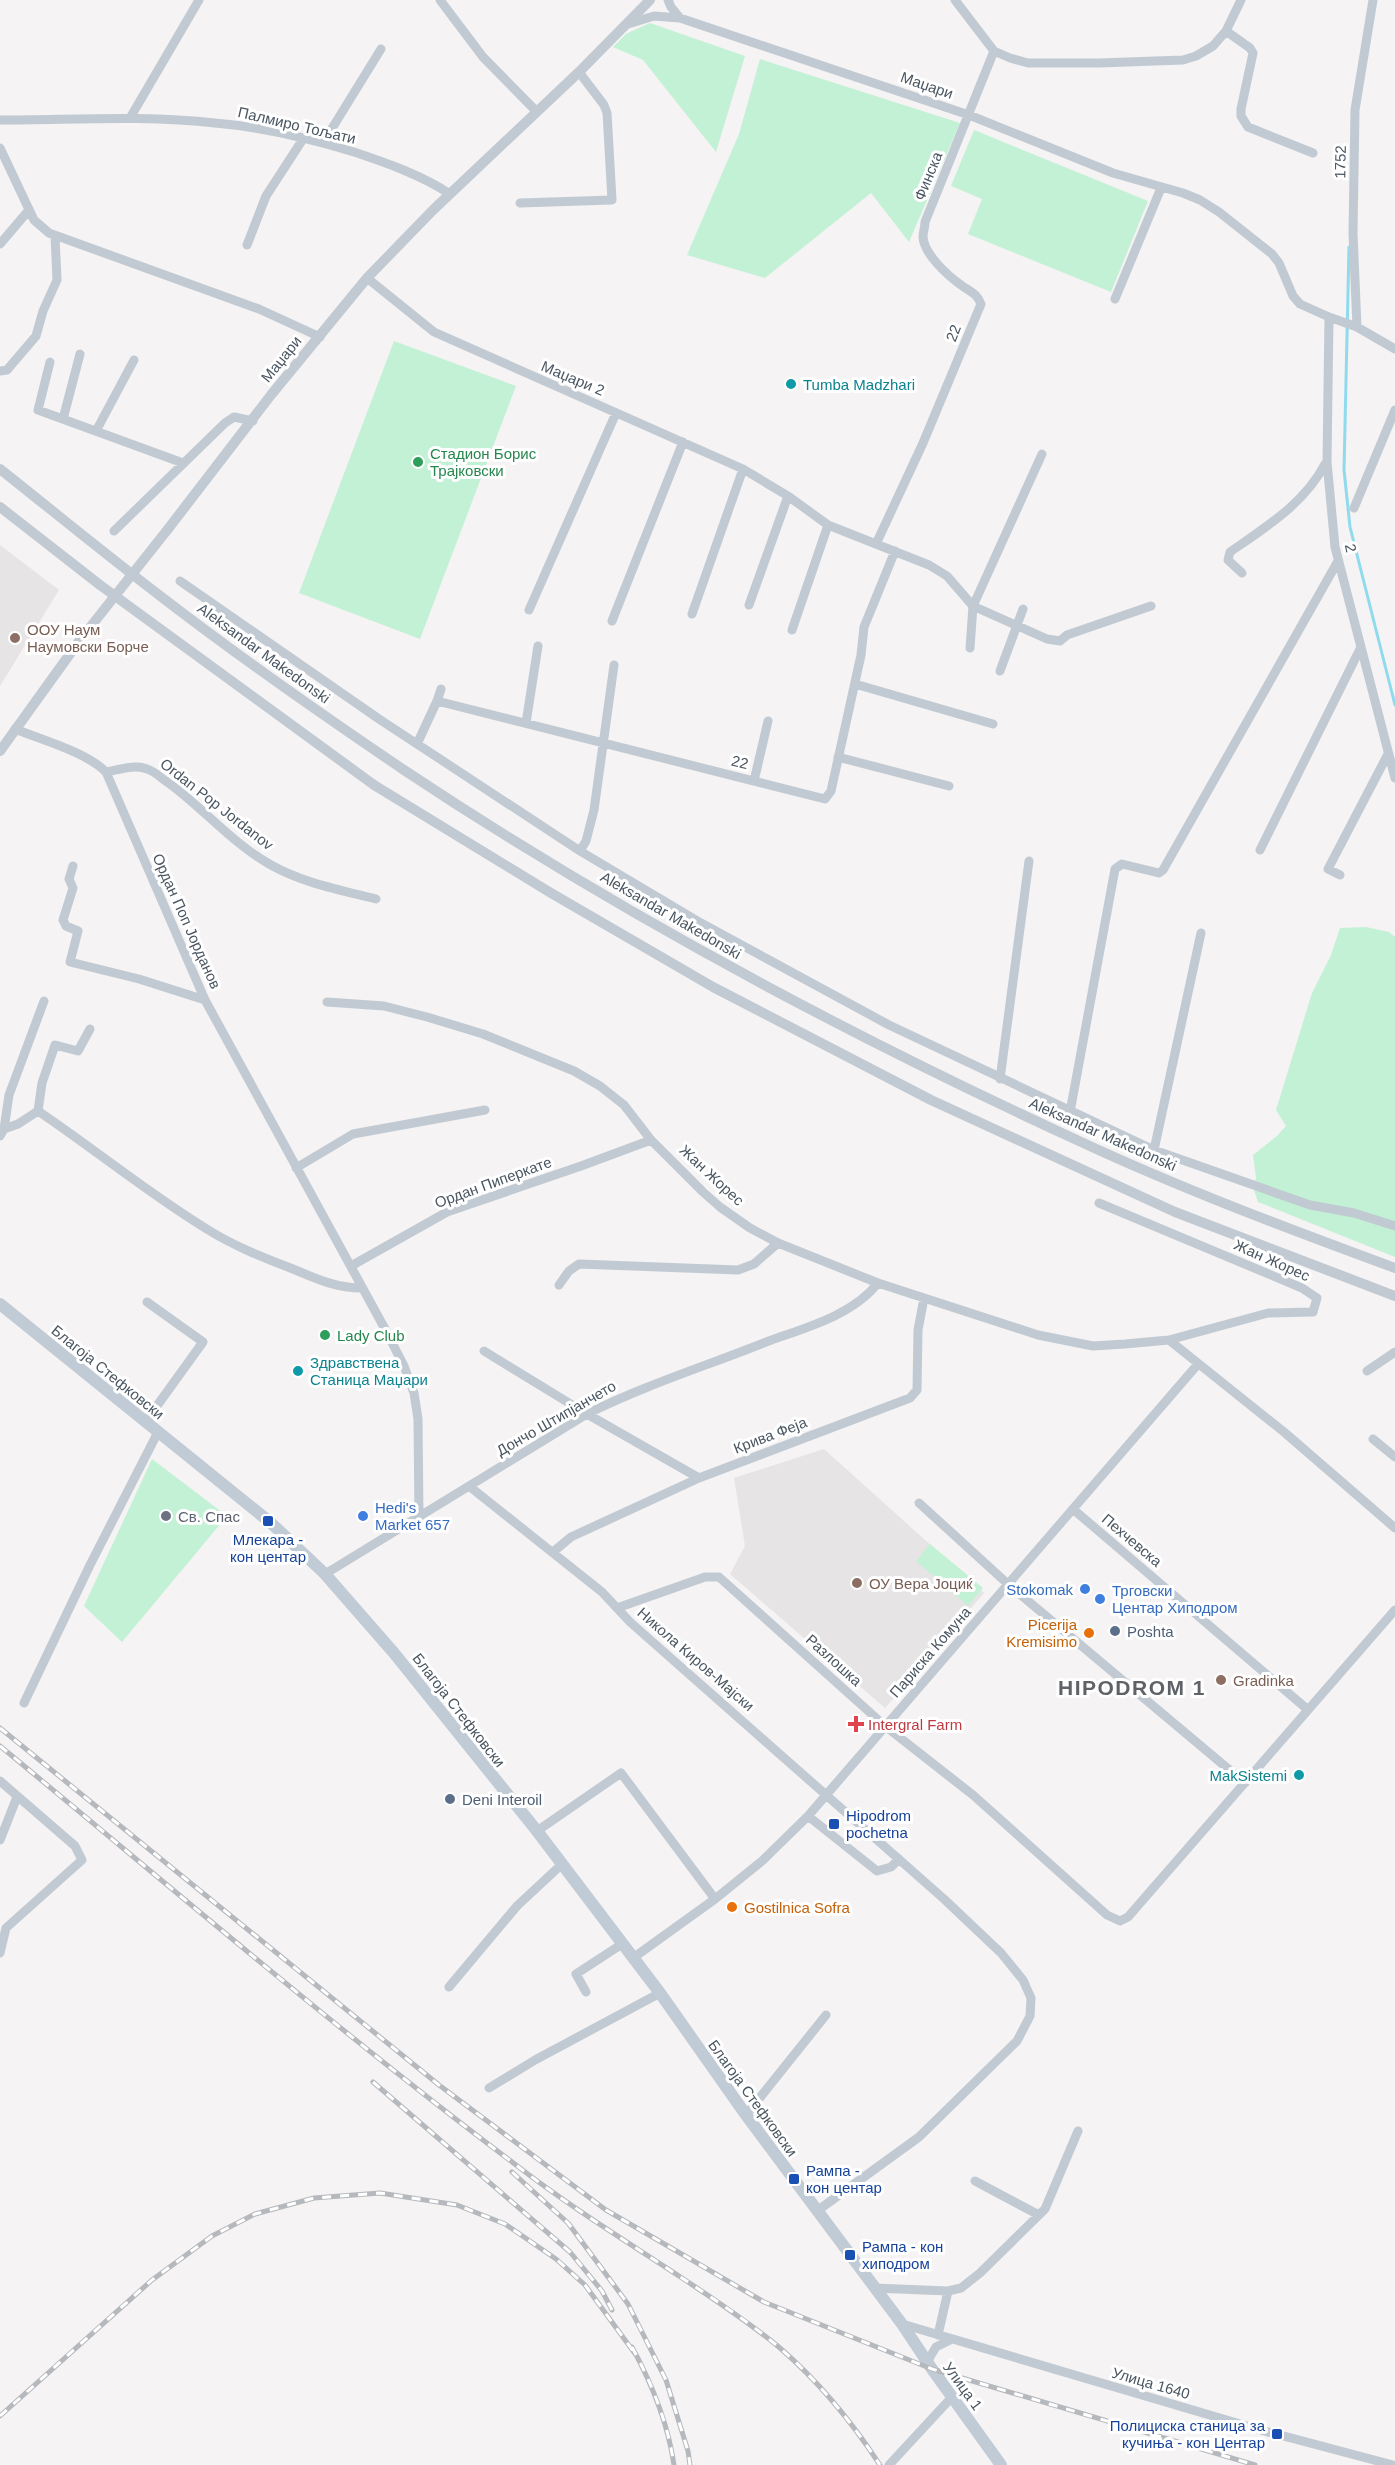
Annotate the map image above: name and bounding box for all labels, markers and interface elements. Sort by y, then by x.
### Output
street label: Маџари [899,68,955,102]
street label: Палмиро Тољати [236,103,358,147]
street label: 1752 [1331,145,1349,179]
street label: Финска [911,149,946,203]
street label: 22 [942,322,964,344]
street label: Маџари [257,333,305,385]
street label: Маџари 2 [539,357,607,399]
place label: Tumba Madzhari [803,376,915,393]
marker: Tumba Madzhari [784,377,798,391]
place label: Стадион Борис Трајковски [430,445,537,479]
marker: Стадион Борис Трајковски [411,455,425,469]
street label: 2 [1342,542,1360,554]
street label: Aleksandar Makedonski [195,599,333,707]
place label: ООУ Наум Наумовски Борче [27,621,149,655]
marker: ООУ Наум Наумовски Борче [8,631,22,645]
street label: 22 [730,752,750,772]
street label: Ordan Pop Jordanov [157,755,277,854]
street label: Ордан Поп Јорданов [150,851,225,991]
street label: Aleksandar Makedonski [598,868,744,962]
street label: Aleksandar Makedonski [1027,1094,1179,1174]
street label: Жан Жорес [677,1141,748,1209]
street label: Ордан Пиперкате [432,1153,554,1211]
street label: Жан Жорес [1232,1236,1313,1284]
street label: Благоја Стефковски [48,1321,168,1423]
place label: Lady Club [337,1327,405,1344]
marker: Lady Club [318,1328,332,1342]
place label: Здравствена Станица Маџари [310,1354,428,1388]
marker: Здравствена Станица Маџари [291,1364,305,1378]
street label: Дончо Штипјанчето [493,1377,619,1459]
street label: Крива Феја [731,1413,810,1457]
place label: Hedi's Market 657 [375,1499,450,1533]
place label: Св. Спас [178,1508,240,1525]
marker: Св. Спас [159,1509,173,1523]
marker: Hedi's Market 657 [356,1509,370,1523]
street label: Пехчевска [1099,1510,1166,1570]
marker: Млекара - кон центар [261,1514,275,1528]
place label: Млекара - кон центар [230,1531,306,1565]
place label: ОУ Вера Јоциќ [869,1575,973,1592]
marker: ОУ Вера Јоциќ [850,1576,864,1590]
place label: Stokomak [1006,1581,1073,1598]
marker: Stokomak [1078,1582,1092,1596]
place label: Трговски Центар Хиподром [1112,1582,1238,1616]
marker: Трговски Центар Хиподром [1093,1592,1107,1606]
street label: Париска Комуна [886,1603,974,1701]
street label: Никола Киров-Мајски [634,1604,758,1714]
place label: Picerija Kremisimo [1006,1616,1078,1650]
place label: Poshta [1127,1623,1174,1640]
marker: Poshta [1108,1624,1122,1638]
marker: Picerija Kremisimo [1082,1626,1096,1640]
street label: Разлошка [803,1631,866,1690]
street label: Благоја Стефковски [409,1650,509,1770]
place label: Gradinka [1233,1672,1295,1689]
marker: Gradinka [1214,1673,1228,1687]
district label: HIPODROM 1 [1058,1676,1206,1699]
place label: Intergral Farm [868,1716,962,1733]
marker: Intergral Farm [849,1717,863,1731]
place label: MakSistemi [1209,1767,1287,1784]
marker: MakSistemi [1292,1768,1306,1782]
place label: Deni Interoil [462,1791,542,1808]
marker: Deni Interoil [443,1792,457,1806]
place label: Hipodrom pochetna [846,1807,911,1841]
marker: Hipodrom pochetna [827,1817,841,1831]
place label: Gostilnica Sofra [744,1899,851,1916]
marker: Gostilnica Sofra [725,1900,739,1914]
street label: Благоја Стефковски [705,2037,801,2159]
place label: Рампа - кон центар [806,2162,882,2196]
marker: Рампа - кон центар [787,2172,801,2186]
place label: Рампа - кон хиподром [862,2238,943,2272]
marker: Рампа - кон хиподром [843,2248,857,2262]
street label: Улица 1 [940,2359,986,2413]
street label: Улица 1640 [1110,2364,1192,2402]
place label: Полициска станица за кучиња - кон Центар [1110,2417,1266,2451]
marker: Полициска станица за кучиња - кон Центар [1270,2427,1284,2441]

